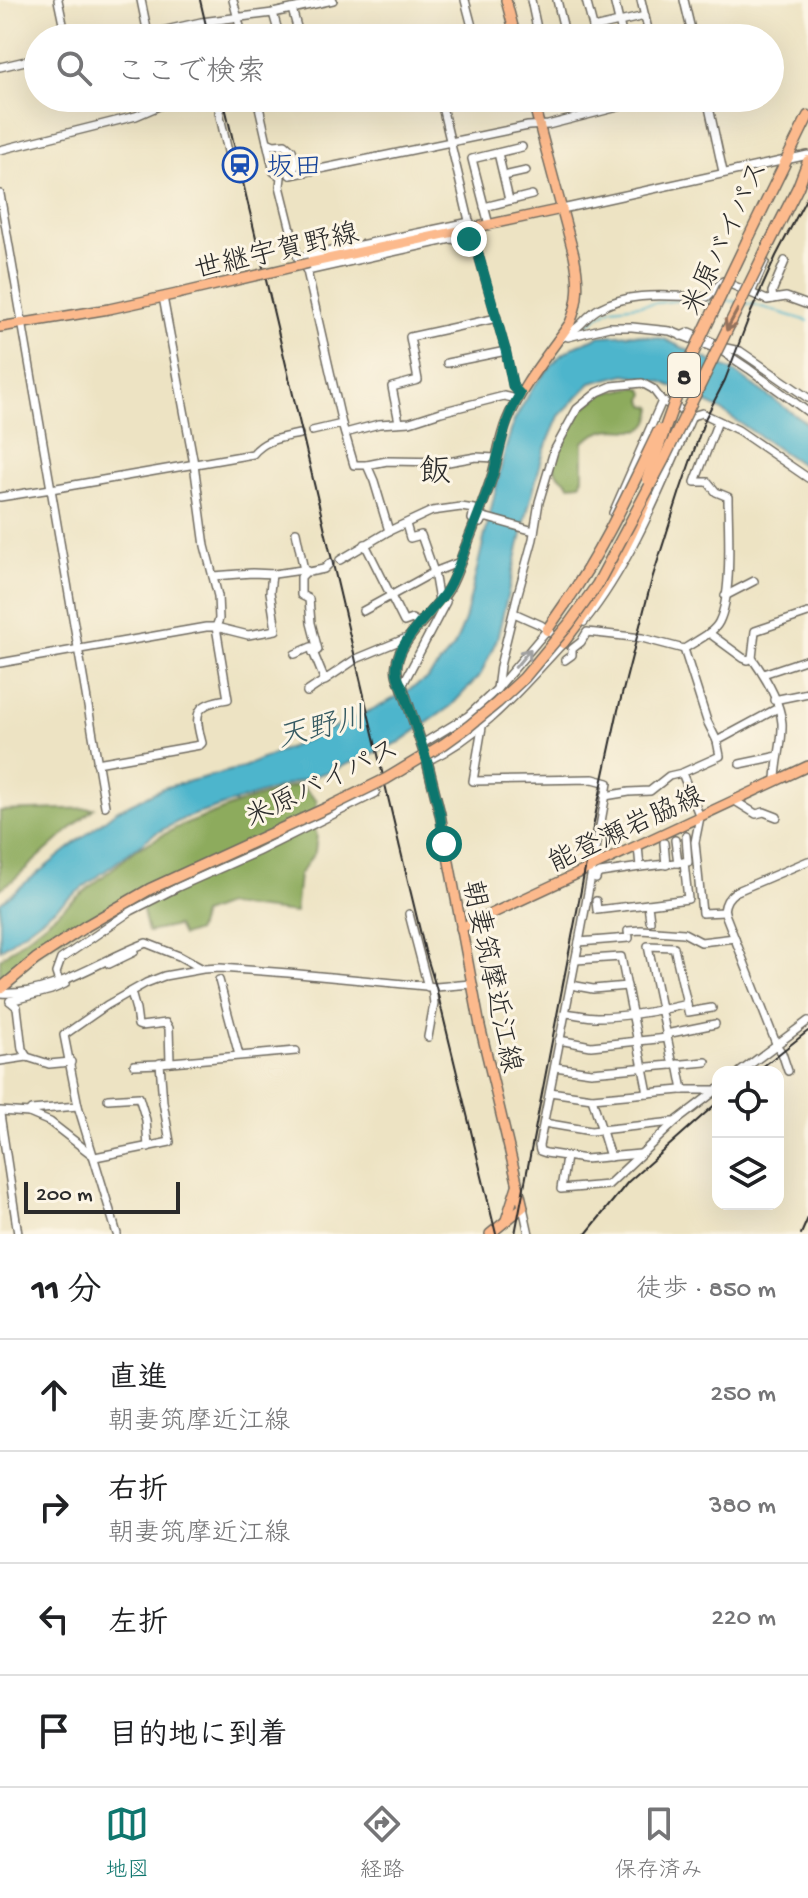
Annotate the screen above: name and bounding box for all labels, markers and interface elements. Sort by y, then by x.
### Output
search box [24,24,784,112]
icon: search [52,46,96,90]
text: ここで検索 [116,57,266,92]
station icon: 坂田 [221,146,259,184]
place label: 坂田 [266,153,322,186]
street label: 米原バイパス [676,156,777,322]
street label: 世継宇賀野線 [191,217,363,288]
route end [451,221,487,257]
one-way arrow [724,308,740,332]
road number: 8 [668,353,700,397]
district label: 飯 [419,454,451,493]
one-way arrow [514,649,532,669]
water label: 天野川 [274,702,370,758]
street label: 米原バイパス [240,733,405,837]
street label: 能登瀬岩脇線 [543,780,710,882]
route start [426,826,462,862]
street label: 朝妻筑摩近江線 [453,877,528,1076]
map controls [712,1066,784,1210]
button: locate [712,1066,784,1138]
button: layers [712,1138,784,1210]
scale bar [24,1178,180,1214]
text: 200 m [36,1183,93,1209]
text: 11 分 [32,1273,102,1313]
text: 徒歩 · 850 m [636,1276,776,1307]
text: 直進 [108,1363,168,1398]
icon: ahead [32,1373,76,1417]
text: 250 m [710,1380,776,1411]
text: 朝妻筑摩近江線 [108,1408,290,1439]
text: 右折 [108,1475,168,1510]
icon: right [32,1485,76,1529]
text: 380 m [709,1492,776,1523]
text: 朝妻筑摩近江線 [108,1520,290,1551]
icon: left [32,1597,76,1641]
text: 220 m [711,1604,776,1635]
text: 左折 [108,1608,168,1643]
icon: arrive [32,1709,76,1753]
text: 目的地に到着 [108,1720,288,1755]
tab: 地図 [105,1802,149,1885]
tab: 経路 [360,1802,404,1885]
tab: 保存済み [615,1802,703,1885]

